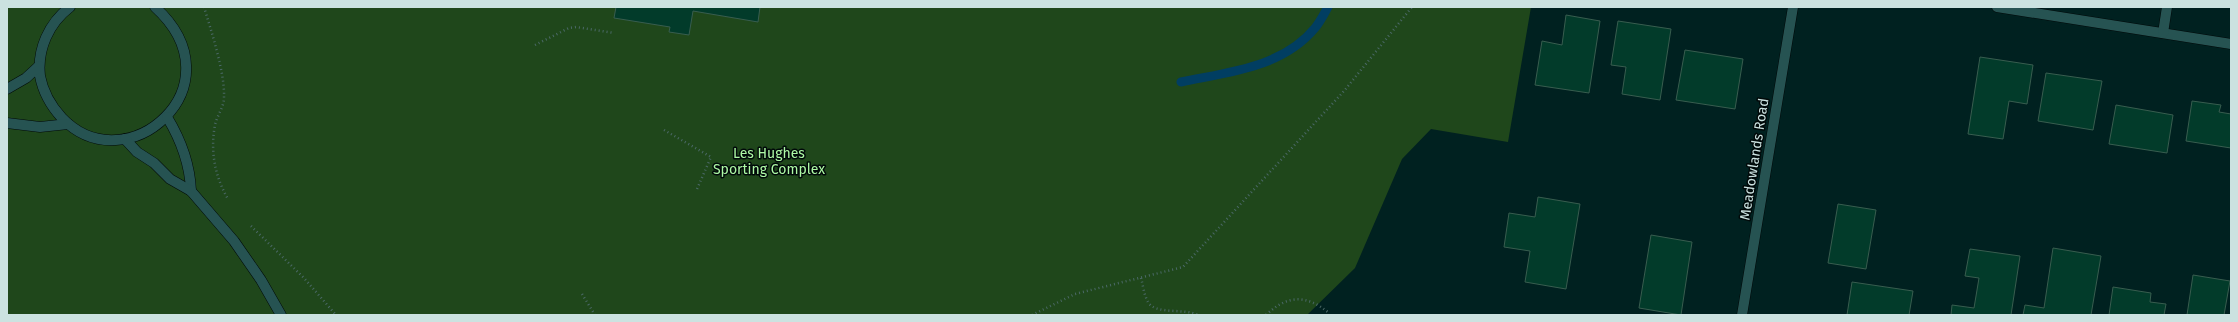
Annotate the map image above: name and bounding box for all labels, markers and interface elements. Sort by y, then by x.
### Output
street label: Meadowlands Road [1736,97,1773,221]
park label: Les Hughes Sporting Complex [713,145,825,178]

